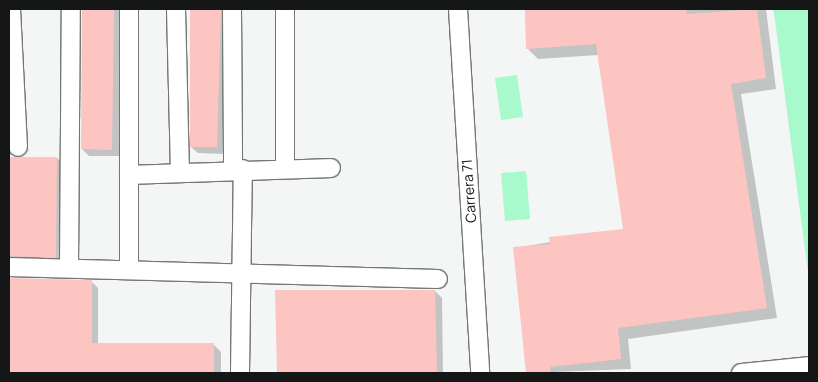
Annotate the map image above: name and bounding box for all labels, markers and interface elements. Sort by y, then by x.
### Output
street label: Carrera 71 [458,159,480,223]

